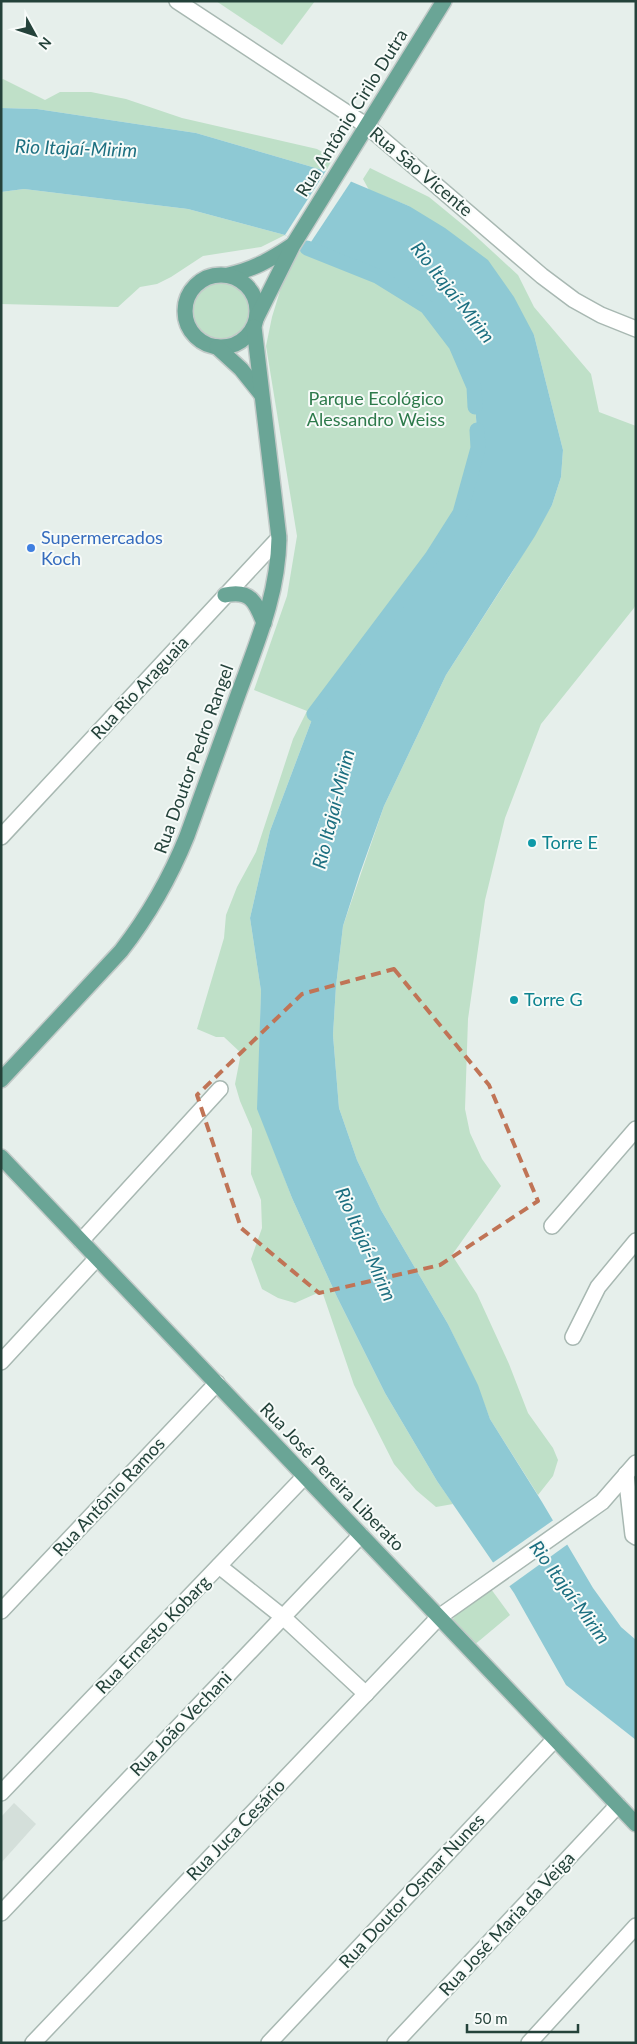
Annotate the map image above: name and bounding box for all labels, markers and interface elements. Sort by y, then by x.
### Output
north arrow [10,10,60,60]
street label: Rua Antônio Cirilo Dutra [291,25,412,200]
text: N [35,34,55,53]
street label: Rua São Vicente [366,122,478,221]
water label: Rio Itajaí-Mirim [15,134,138,161]
water label: Rio Itajaí-Mirim [407,236,500,347]
park label: Parque Ecológico Alessandro Weiss [307,387,445,430]
place label: Supermercados Koch [41,526,163,569]
marker: Supermercados Koch [25,542,37,554]
street label: Rua Rio Araguaia [86,631,193,744]
street label: Rua Doutor Pedro Rangel [149,661,238,856]
water label: Rio Itajaí-Mirim [307,747,358,871]
place label: Torre E [542,831,598,853]
marker: Torre E [526,837,538,849]
place label: Torre G [524,988,583,1010]
marker: Torre G [508,994,520,1006]
water label: Rio Itajaí-Mirim [331,1183,402,1304]
street label: Rua José Pereira Liberato [256,1397,409,1555]
street label: Rua Antônio Ramos [47,1432,169,1560]
water label: Rio Itajaí-Mirim [525,1535,616,1648]
street label: Rua Ernesto Kobarg [90,1571,214,1698]
street label: Rua João Vechani [125,1666,236,1780]
street label: Rua Juca Cesário [181,1774,289,1885]
street label: Rua Doutor Osmar Nunes [334,1808,489,1972]
street label: Rua José Maria da Veiga [434,1847,579,2000]
scale bar [467,2002,578,2034]
text: 50 m [474,2009,508,2027]

